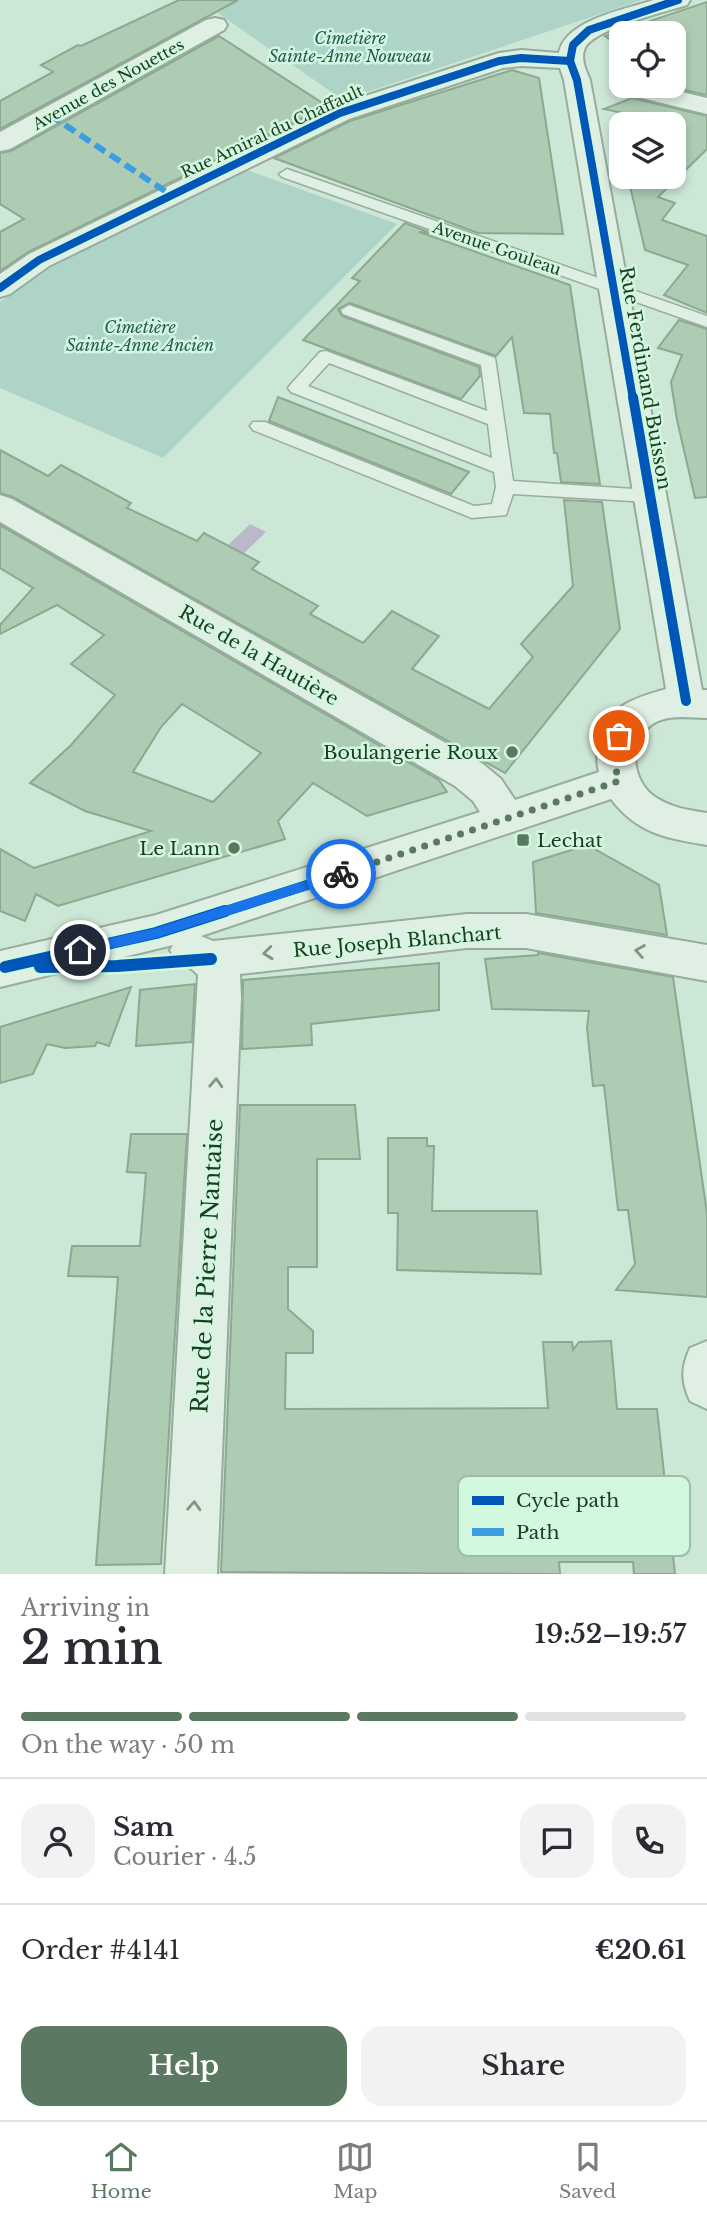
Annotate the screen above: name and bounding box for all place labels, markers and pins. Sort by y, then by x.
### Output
pin [589,706,649,766]
place label: Boulangerie Roux [323,741,498,764]
marker: Boulangerie Roux [504,744,520,760]
place label: Lechat [537,829,603,852]
marker: Lechat [515,832,531,848]
place label: Le Lann [139,837,220,860]
marker: Le Lann [226,840,242,856]
pin [50,920,110,980]

